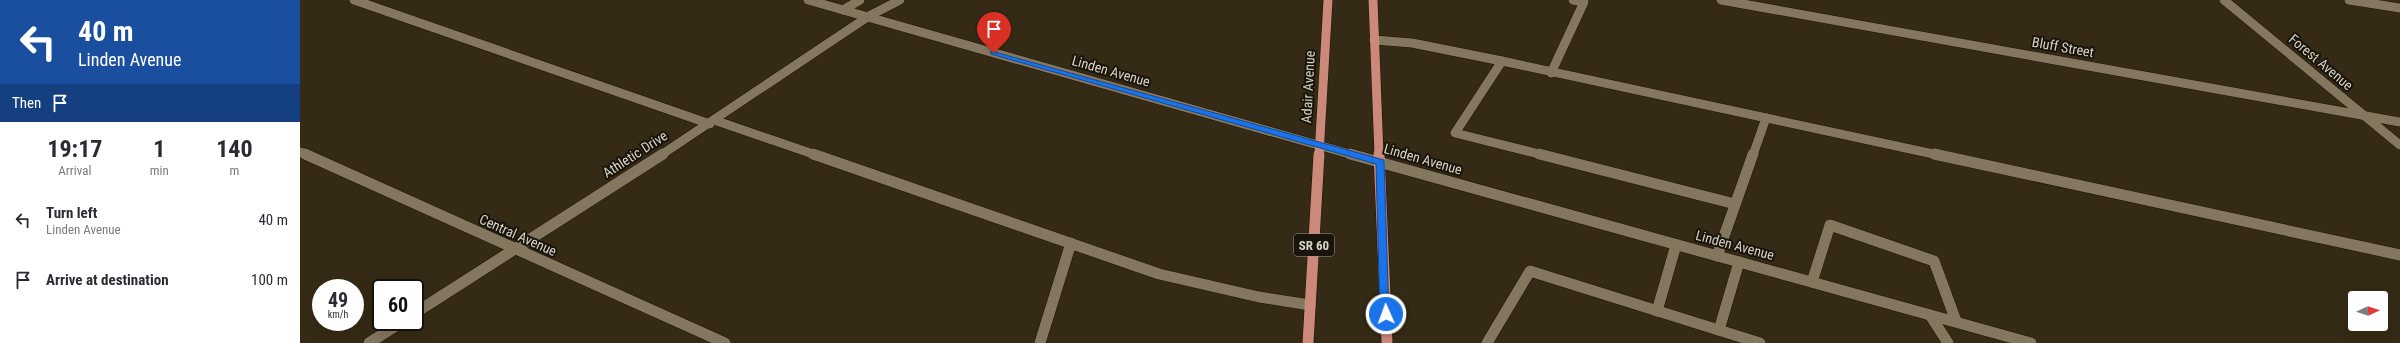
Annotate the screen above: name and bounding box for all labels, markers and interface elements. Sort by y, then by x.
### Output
pin [977,12,1011,53]
text: 40 m [78,15,134,48]
icon: left [12,16,64,68]
icon: arrive [983,18,1005,40]
street label: Forest Avenue [2286,31,2356,94]
street label: Bluff Street [2031,34,2095,60]
text: Linden Avenue [78,49,181,70]
street label: Adair Avenue [1298,50,1318,124]
street label: Linden Avenue [1070,52,1152,90]
icon: arrive [49,92,71,114]
text: Then [12,94,41,112]
street label: Athletic Drive [600,127,671,181]
text: 19:17 [47,135,102,163]
text: 1 [153,135,165,163]
text: 140 [216,135,253,163]
street label: Linden Avenue [1382,140,1464,178]
text: Arrival [58,163,91,178]
text: min [150,163,169,178]
text: m [230,163,239,178]
text: Turn left [46,204,97,222]
icon: left [12,209,34,231]
text: 40 m [258,211,288,229]
street label: Central Avenue [477,211,559,259]
text: Linden Avenue [46,222,121,237]
street label: Linden Avenue [1694,227,1776,263]
road number: SR 60 [1294,234,1334,256]
icon: arrive [12,269,34,291]
text: Arrive at destination [46,271,169,289]
text: 100 m [251,271,288,289]
speed limit sign: 60 [372,279,424,331]
text: 49 [328,288,348,312]
north arrow [2348,291,2388,331]
map controls [2348,291,2388,331]
position arrow [1365,293,1407,335]
text: km/h [328,309,348,320]

